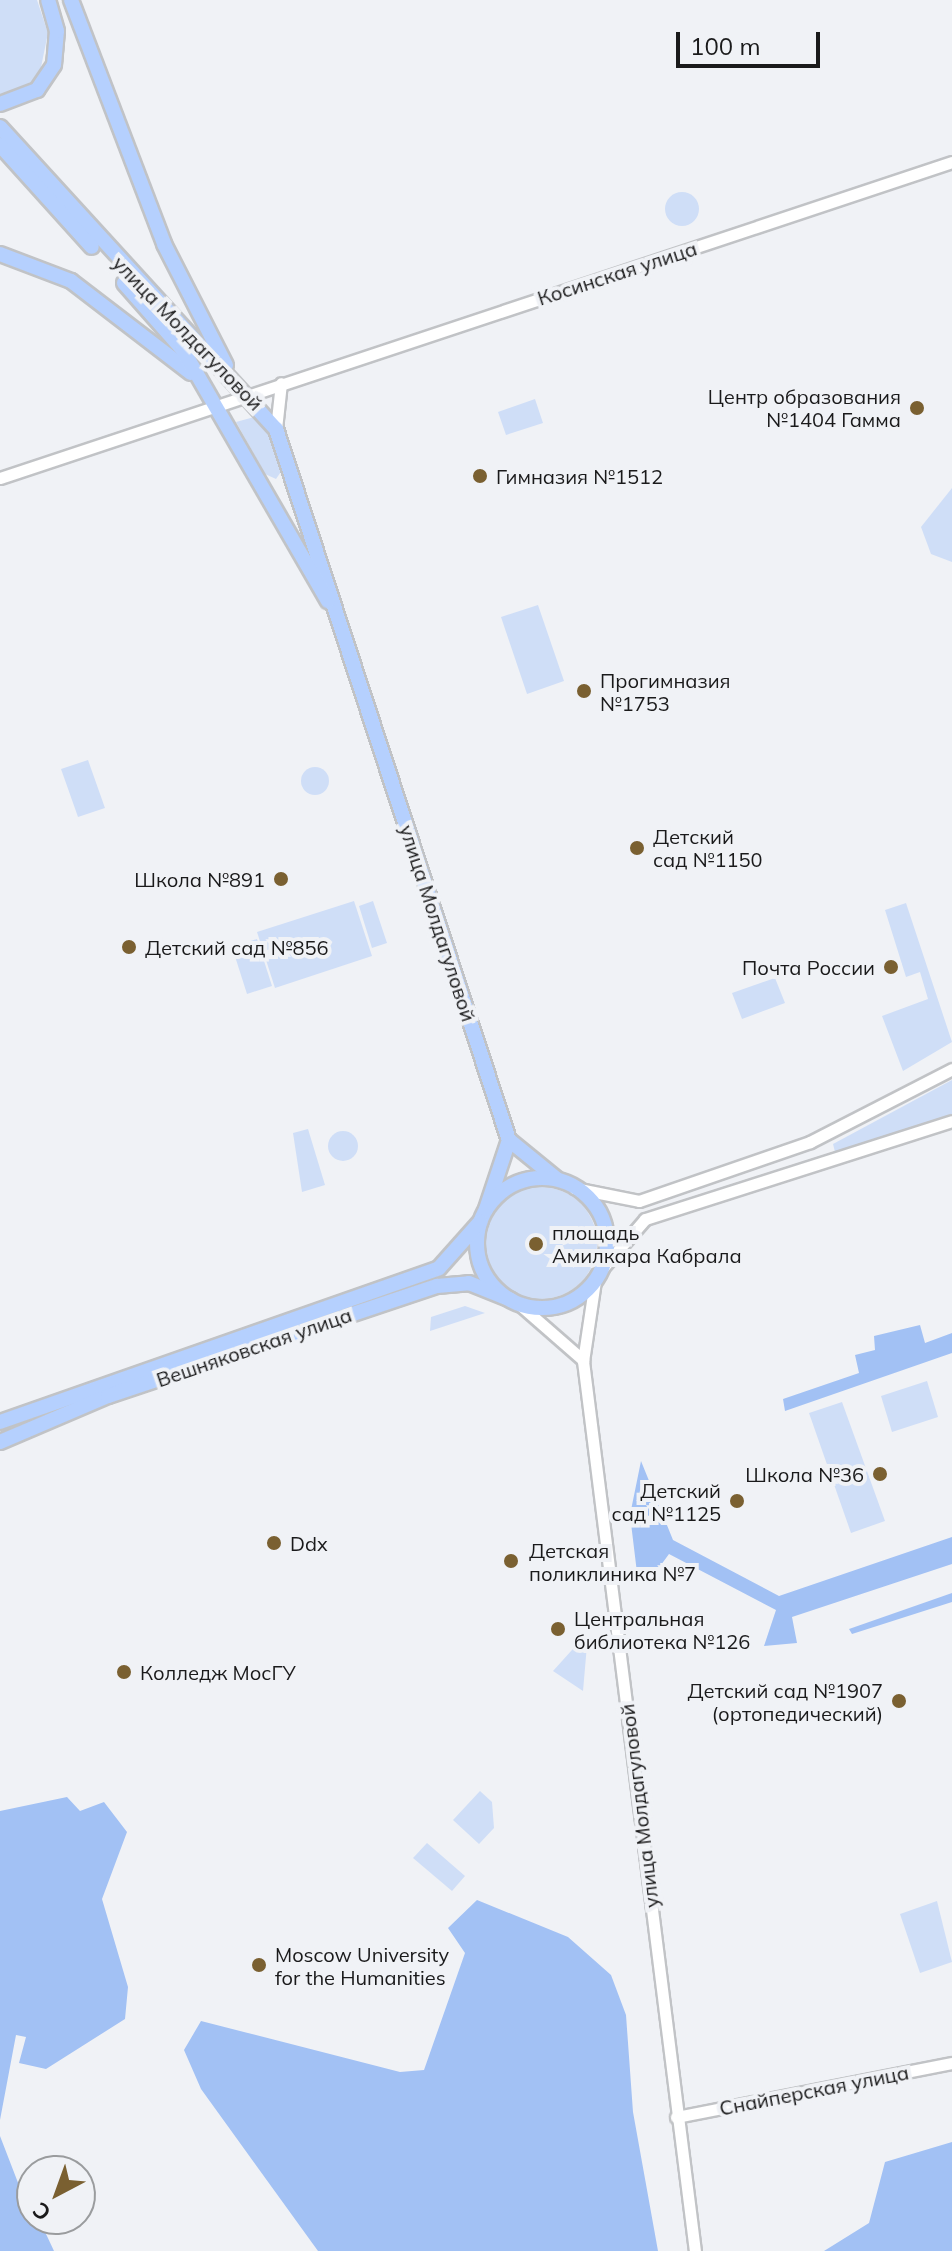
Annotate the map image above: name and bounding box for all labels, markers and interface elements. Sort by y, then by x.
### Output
scale bar [680,16,824,66]
text: 100 m [690,31,761,61]
street label: Косинская улица [534,236,700,310]
street label: улица Молдагуловой [108,251,268,415]
place label: Центр образования №1404 Гамма [708,384,901,431]
marker: Центр образования №1404 Гамма [908,399,926,417]
place label: Гимназия №1512 [496,464,663,488]
marker: Гимназия №1512 [471,467,489,485]
place label: Прогимназия №1753 [600,668,731,715]
marker: Прогимназия №1753 [575,682,593,700]
street label: улица Молдагуловой [395,822,481,1024]
place label: Детский сад №1150 [653,824,762,871]
marker: Детский сад №1150 [628,839,646,857]
place label: Школа №891 [134,867,265,891]
marker: Школа №891 [272,870,290,888]
place label: Детский сад №856 [145,935,328,959]
marker: Детский сад №856 [120,938,138,956]
place label: Почта России [742,955,875,979]
marker: Почта России [882,958,900,976]
place label: площадь Амилкара Кабрала [552,1220,742,1267]
marker: площадь Амилкара Кабрала [527,1235,545,1253]
street label: Вешняковская улица [153,1302,355,1392]
place label: Школа №36 [745,1462,864,1486]
marker: Школа №36 [871,1465,889,1483]
place label: Детский сад №1125 [612,1478,721,1525]
marker: Детский сад №1125 [728,1492,746,1510]
place label: Ddx [290,1531,328,1555]
marker: Ddx [265,1534,283,1552]
place label: Детская поликлиника №7 [529,1538,696,1585]
marker: Детская поликлиника №7 [500,1550,522,1572]
place label: Центральная библиотека №126 [574,1606,750,1653]
marker: Центральная библиотека №126 [549,1620,567,1638]
place label: Колледж МосГУ [140,1660,296,1684]
marker: Колледж МосГУ [115,1663,133,1681]
place label: Детский сад №1907 (ортопедический) [688,1678,883,1725]
marker: Детский сад №1907 (ортопедический) [890,1692,908,1710]
street label: улица Молдагуловой [615,1703,663,1909]
place label: Moscow University for the Humanities [275,1942,449,1989]
marker: Moscow University for the Humanities [250,1956,268,1974]
street label: Снайперская улица [717,2060,911,2120]
north arrow [16,2155,96,2235]
text: С [27,2196,56,2227]

